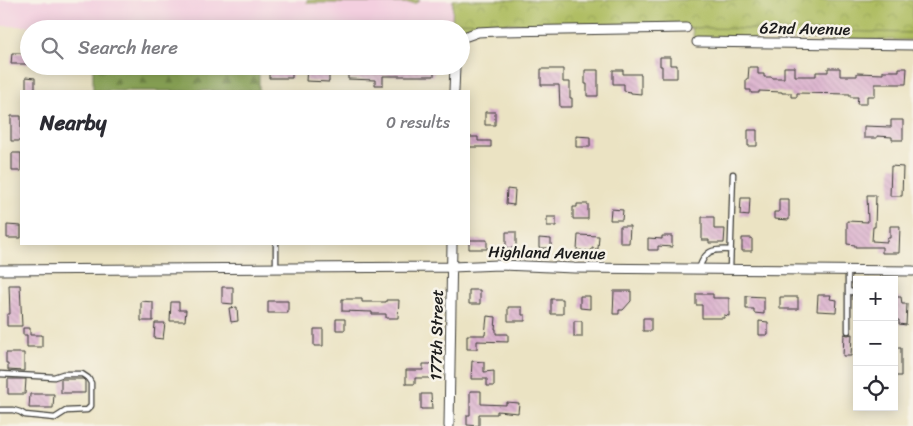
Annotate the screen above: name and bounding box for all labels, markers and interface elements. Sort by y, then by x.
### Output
street label: 62nd Avenue [759,13,851,44]
search box [20,20,470,75]
text: Search here [78,31,178,64]
icon: search [38,34,66,62]
text: Nearby [40,104,106,142]
text: 0 results [386,108,450,137]
street label: Highland Avenue [488,237,606,268]
map controls [853,276,898,411]
button: + [853,276,898,321]
street label: 177th Street [421,289,452,381]
button: − [853,321,898,366]
button: locate [853,366,898,411]

